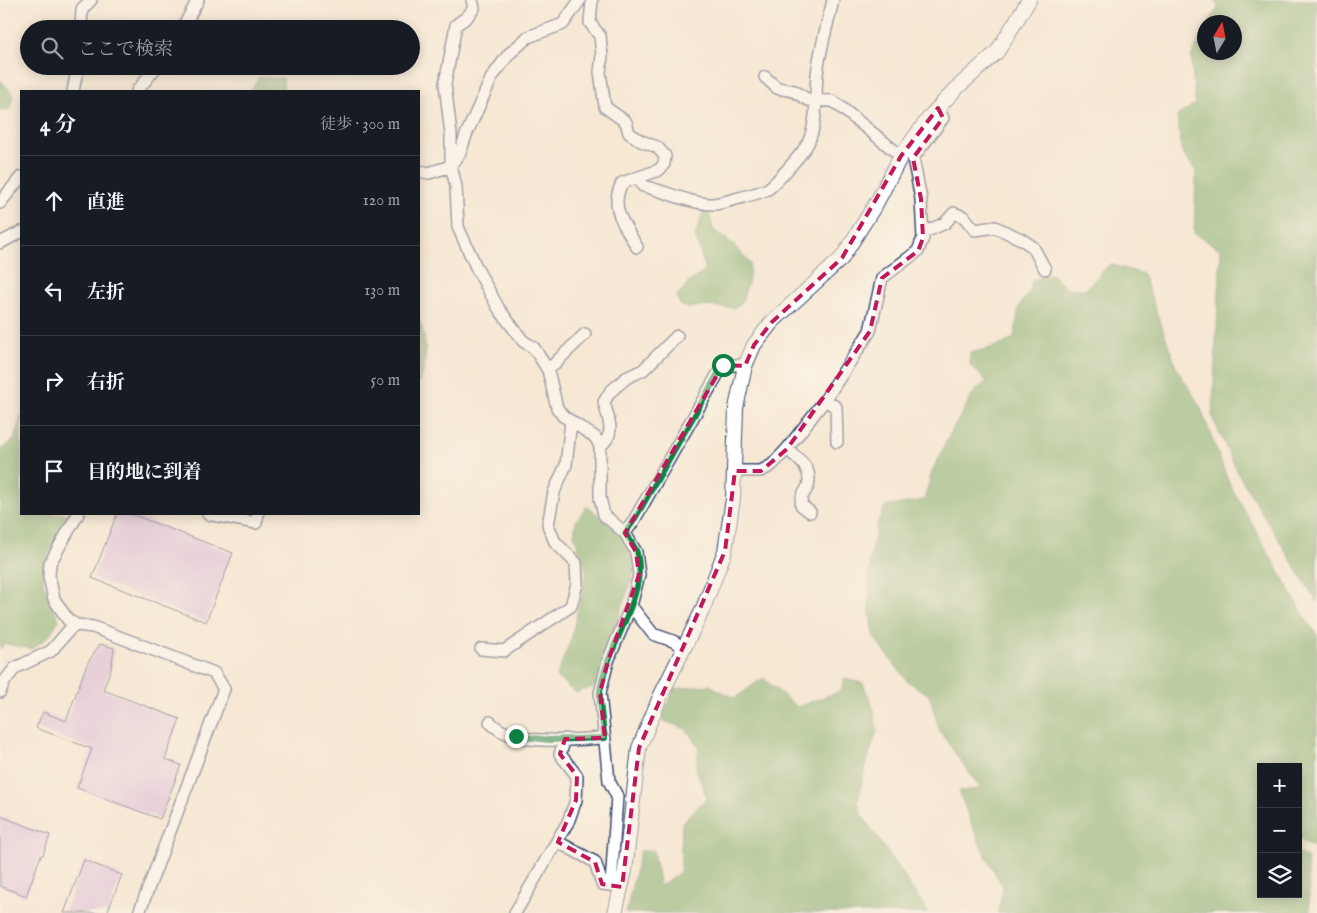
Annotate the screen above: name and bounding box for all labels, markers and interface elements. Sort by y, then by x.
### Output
north arrow [1197,15,1242,60]
search box [20,20,420,75]
icon: search [38,34,66,62]
text: ここで検索 [78,38,173,62]
text: 4 分 [40,112,76,139]
text: 徒歩 · 300 m [320,115,400,135]
icon: ahead [40,187,68,215]
text: 直進 [87,191,125,215]
text: 120 m [363,191,400,211]
icon: left [40,277,68,305]
text: 左折 [87,281,125,305]
text: 130 m [364,281,400,301]
route start [712,354,735,377]
icon: right [40,367,68,395]
text: 右折 [87,371,125,395]
text: 50 m [371,371,400,391]
icon: arrive [40,457,68,485]
text: 目的地に到着 [87,461,201,485]
route end [505,725,528,748]
map controls [1257,763,1302,898]
button: + [1257,763,1302,808]
button: − [1257,808,1302,853]
button: layers [1257,853,1302,898]

